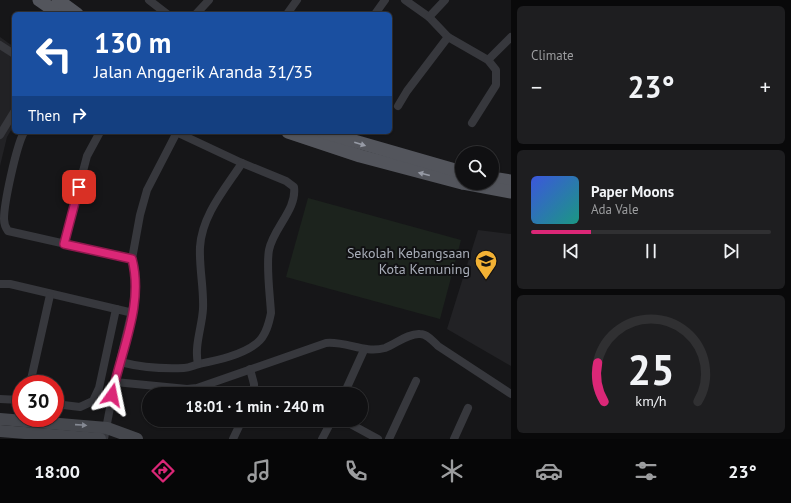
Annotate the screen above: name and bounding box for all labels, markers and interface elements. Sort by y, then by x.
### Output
text: 130 m [94,24,171,61]
icon: left [28,28,80,80]
text: Climate [531,47,574,64]
text: Jalan Anggerik Aranda 31/35 [94,60,313,83]
text: 23° [627,67,675,106]
text: − [531,73,542,101]
text: + [760,73,771,101]
icon: right [68,104,90,126]
text: Then [28,106,60,125]
one-way arrow [354,141,366,147]
map controls [455,146,499,190]
button: search [455,146,499,190]
pin [62,170,96,204]
one-way arrow [418,170,430,176]
icon: arrive [68,176,90,198]
text: Paper Moons [591,182,674,201]
text: Ada Vale [591,201,639,218]
icon: previous [560,240,582,262]
icon: pause [640,240,662,262]
icon: next [720,240,742,262]
place label: Sekolah Kebangsaan Kota Kemuning [347,244,470,278]
school or university icon: Sekolah Kebangsaan Kota Kemuning [473,248,499,281]
text: 25 [627,343,675,396]
position arrow [91,374,133,416]
speed limit sign: 30 [12,375,64,427]
text: km/h [635,390,667,409]
text: 18:01 · 1 min · 240 m [186,397,324,416]
one-way arrow [75,422,87,429]
icon: directions [149,457,177,485]
icon: music [245,457,273,485]
icon: phone [342,457,370,485]
icon: climate [438,457,466,485]
icon: car [535,457,563,485]
icon: filters [632,457,660,485]
text: 18:00 [34,460,80,483]
text: 23° [728,460,757,483]

